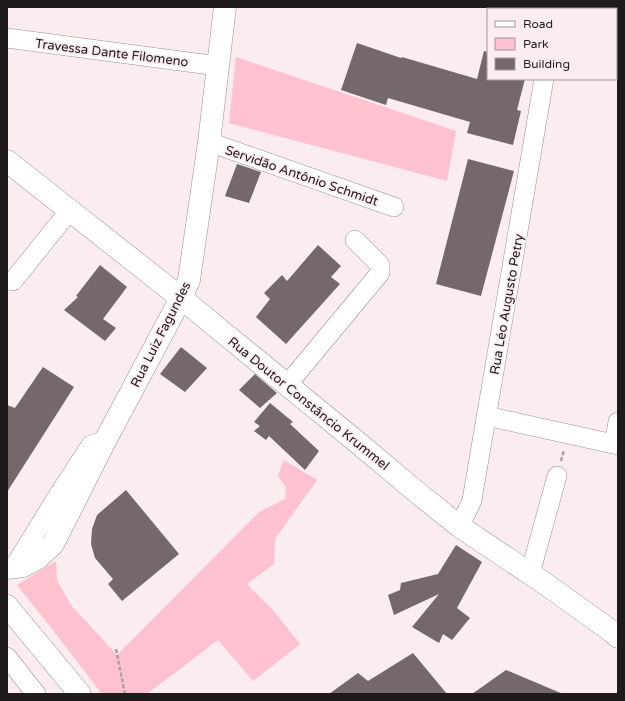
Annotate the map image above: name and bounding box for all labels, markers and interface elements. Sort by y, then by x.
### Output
legend [487,8,617,80]
text: Road [523,17,553,31]
street label: Travessa Dante Filomeno [34,36,189,70]
text: Park [523,37,549,51]
text: Building [523,57,570,71]
street label: Servidão Antônio Schmidt [223,142,380,210]
street label: Rua Léo Augusto Petry [487,232,527,376]
street label: Rua Luiz Fagundes [127,279,194,390]
street label: Rua Doutor Constâncio Krummel [224,334,392,474]

